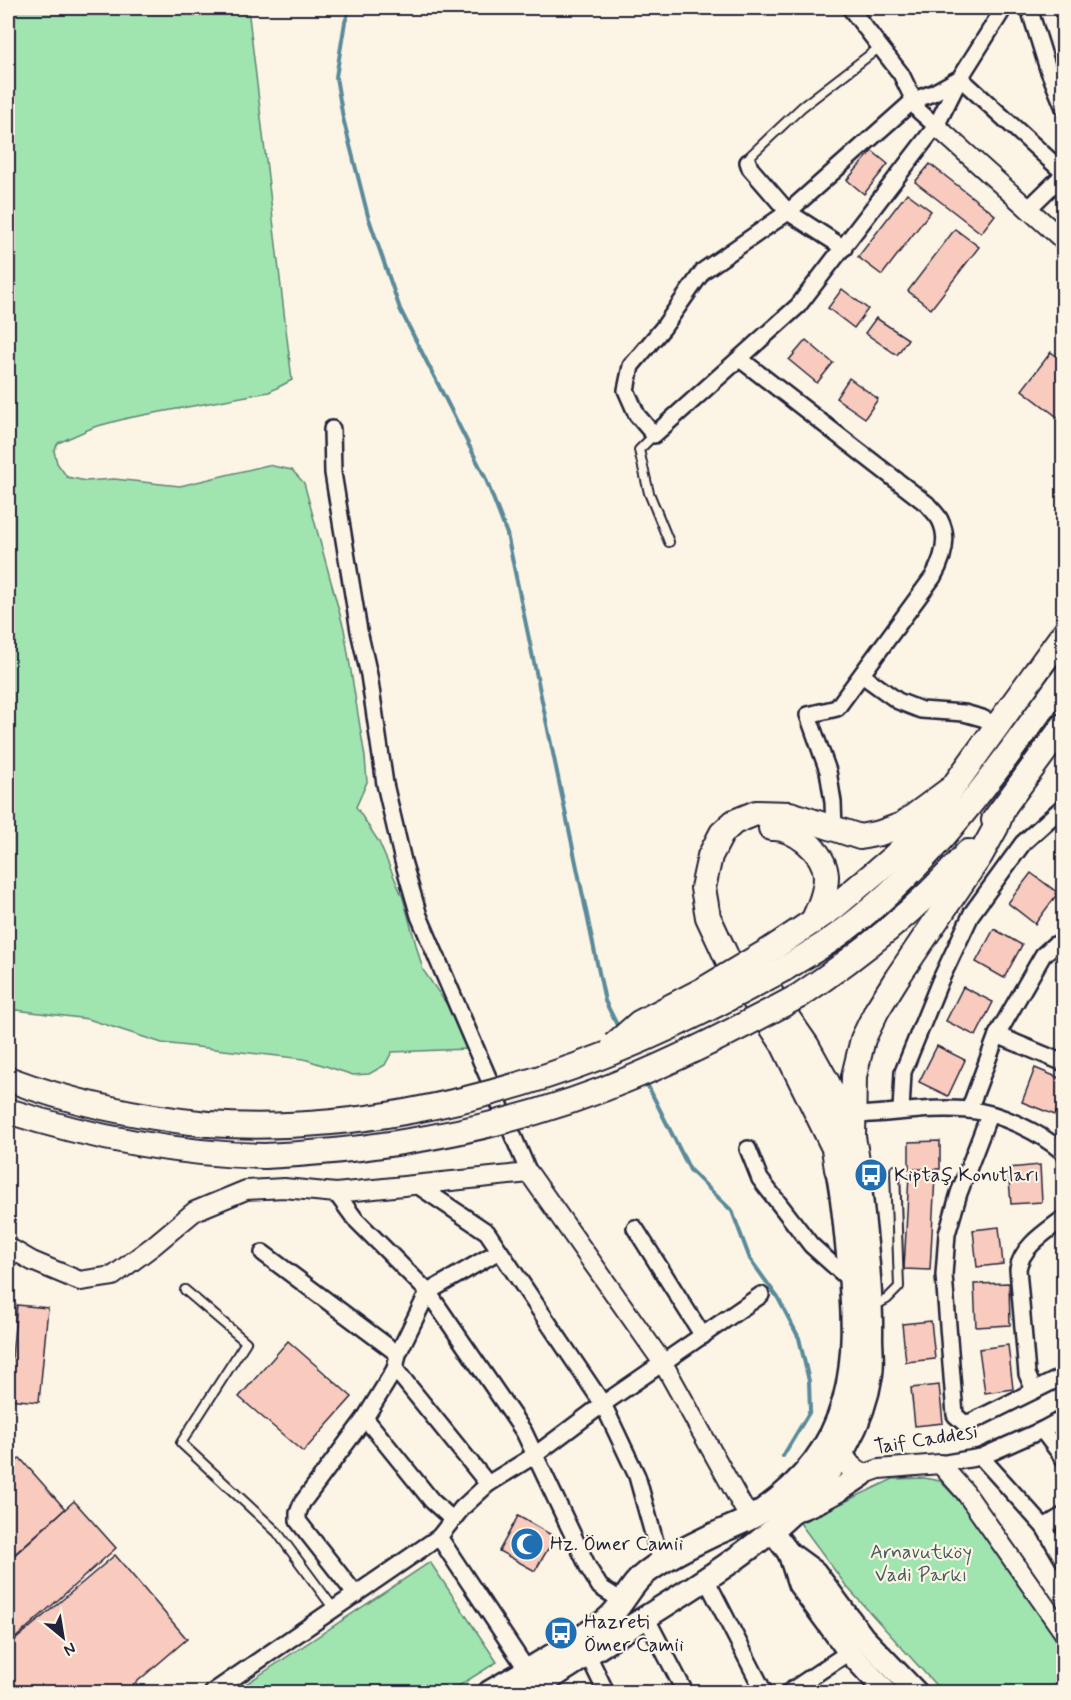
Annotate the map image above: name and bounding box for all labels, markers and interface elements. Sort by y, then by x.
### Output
bus stop icon: Kiptaş Konutları [853,1157,889,1193]
place label: Kiptaş Konutları [894,1162,1039,1189]
street label: Taif Caddesi [872,1419,980,1461]
mosque icon: Hz. Ömer Camii [509,1526,545,1562]
place label: Hz. Ömer Camii [550,1531,683,1558]
park label: Arnavutköy Vadi Parkı [870,1539,972,1589]
north arrow [33,1607,93,1667]
place label: Hazreti Ömer Camii [584,1609,684,1659]
bus stop icon: Hazreti Ömer Camii [543,1615,579,1651]
text: N [60,1637,80,1660]

